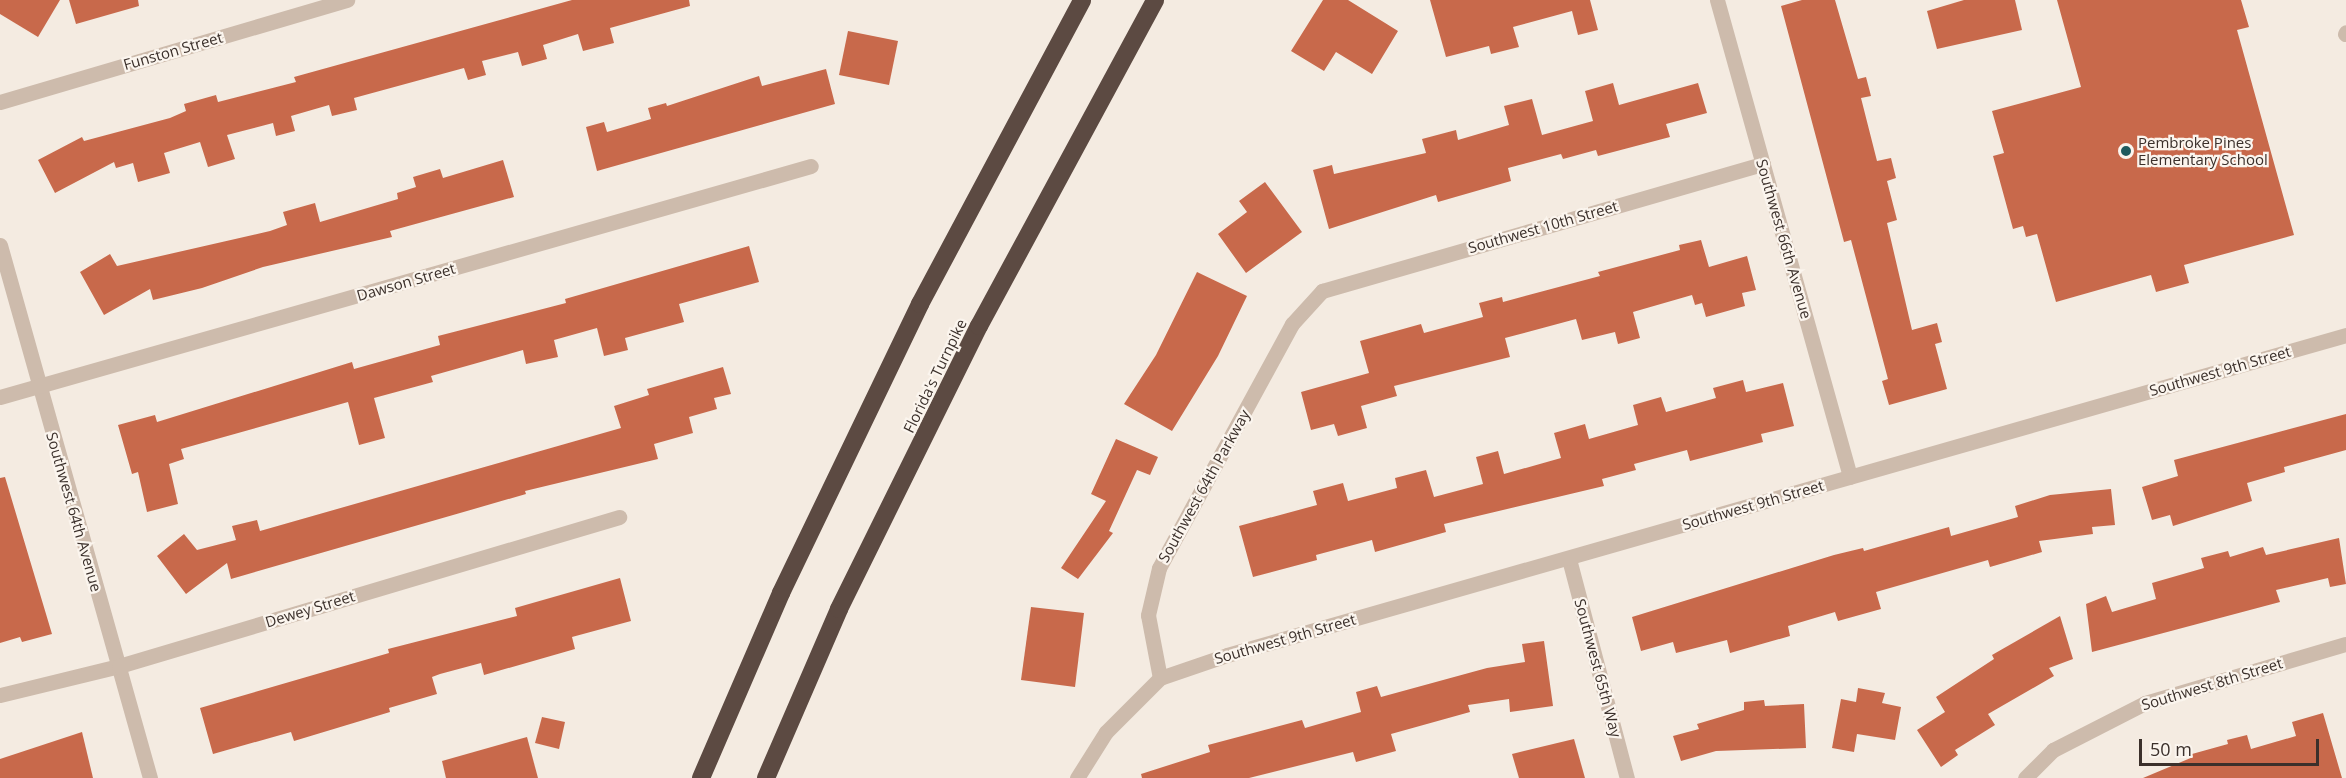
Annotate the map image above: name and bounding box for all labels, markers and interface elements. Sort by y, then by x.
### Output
street label: Funston Street [121,28,225,74]
place label: Pembroke Pines Elementary School [2138,133,2268,168]
marker: Pembroke Pines Elementary School [2119,144,2133,158]
street label: Southwest 66th Avenue [1753,157,1815,321]
street label: Southwest 10th Street [1466,197,1620,257]
street label: Dawson Street [354,259,458,305]
street label: Florida's Turnpike [900,316,970,436]
street label: Southwest 9th Street [2147,342,2293,400]
street label: Southwest 64th Parkway [1154,406,1254,566]
street label: Southwest 64th Avenue [43,430,105,594]
street label: Southwest 9th Street [1680,476,1826,534]
street label: Dewey Street [263,587,357,631]
street label: Southwest 65th Way [1571,597,1625,739]
street label: Southwest 9th Street [1212,610,1358,668]
street label: Southwest 8th Street [2139,654,2285,714]
scale bar [2142,727,2322,765]
text: 50 m [2150,737,2192,761]

